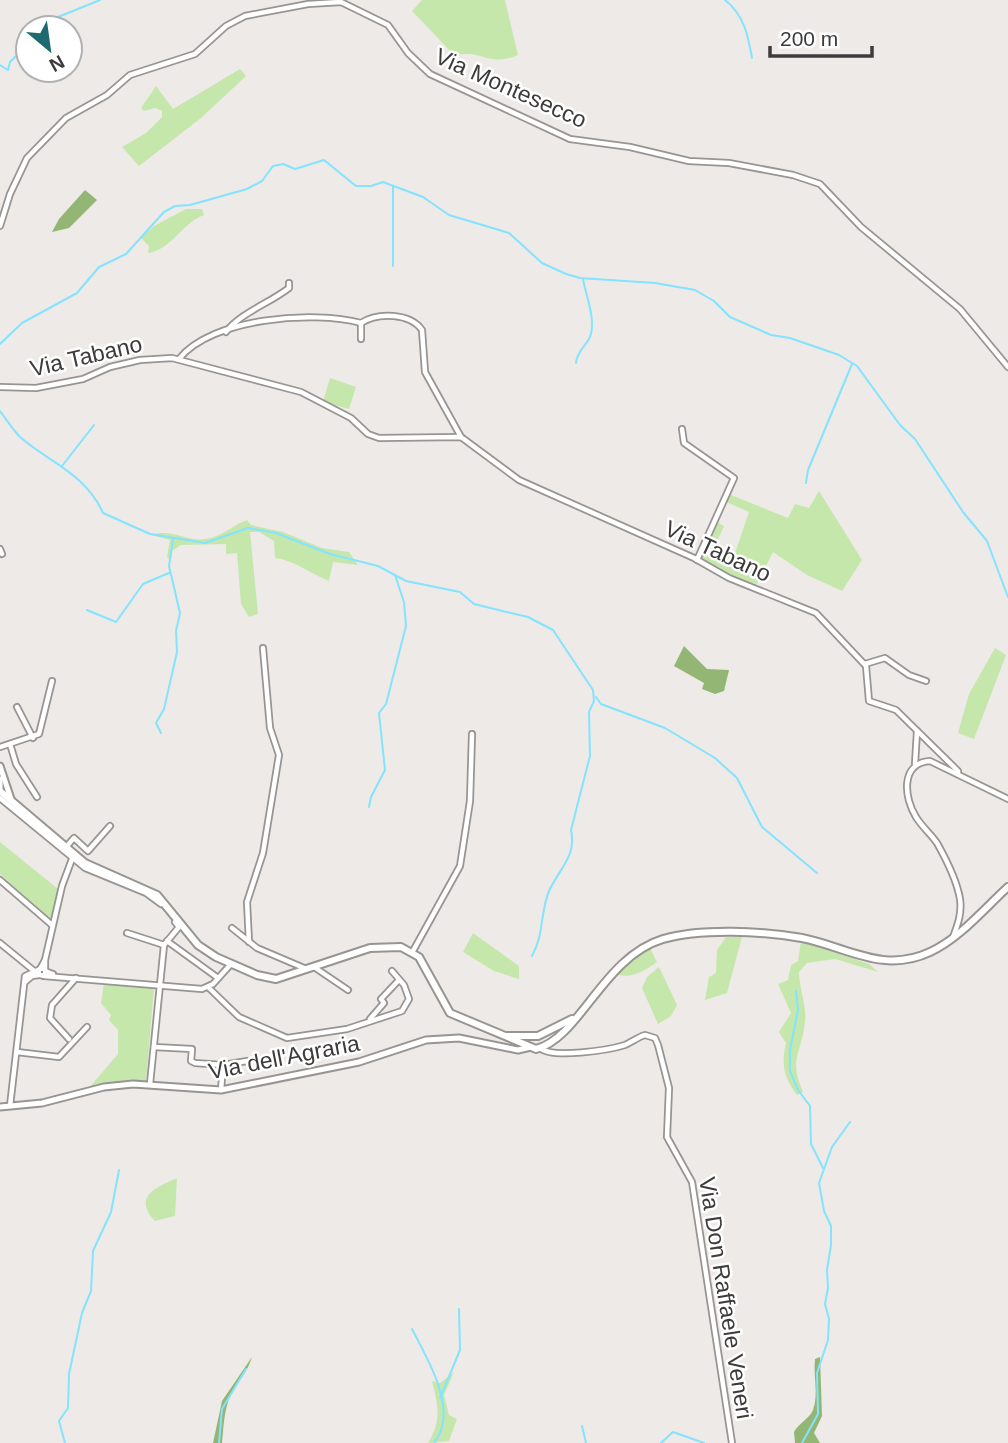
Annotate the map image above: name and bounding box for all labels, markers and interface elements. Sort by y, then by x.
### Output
north arrow [14,14,84,84]
scale bar [770,14,872,58]
text: 200 m [780,27,838,50]
street label: Via Montesecco [431,43,591,133]
text: N [46,51,68,76]
street label: Via Tabano [27,330,145,382]
street label: Via Tabano [661,515,775,587]
street label: Via dell'Agraria [206,1030,362,1084]
street label: Via Don Raffaele Veneri [694,1175,758,1421]

